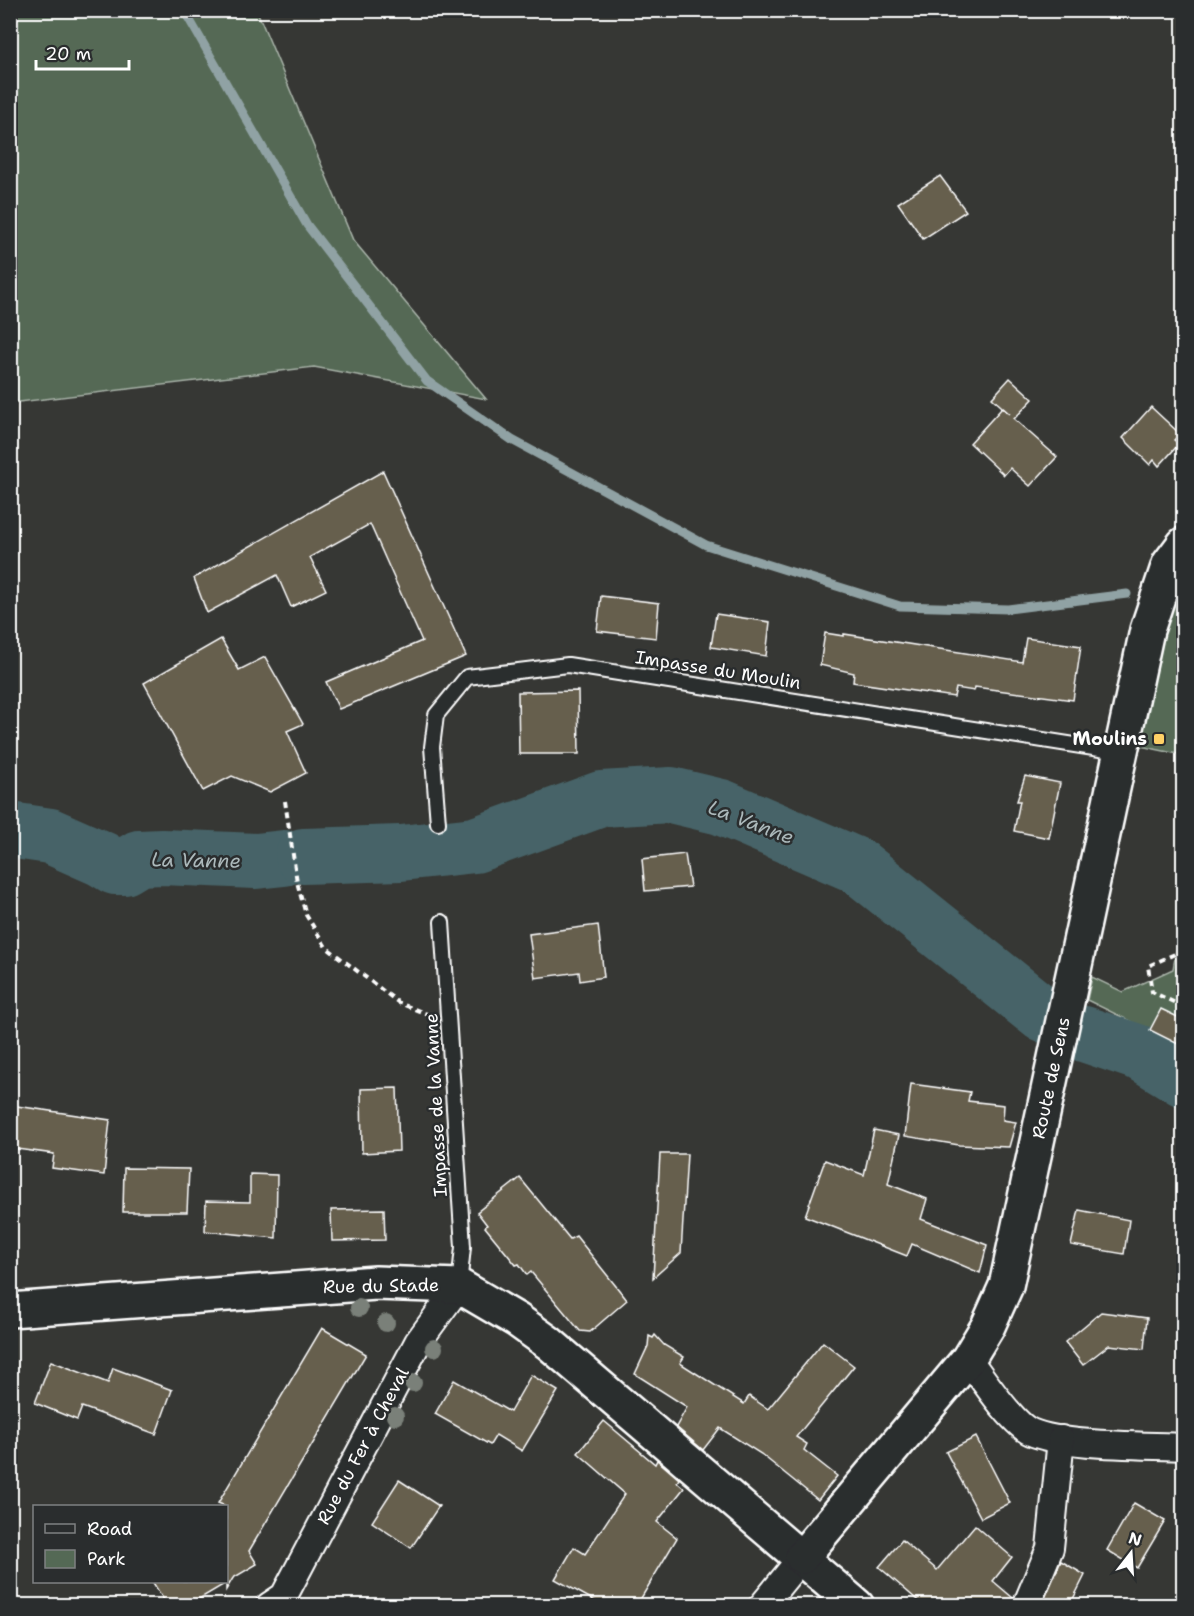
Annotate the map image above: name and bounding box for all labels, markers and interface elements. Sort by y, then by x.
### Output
scale bar [36,33,129,71]
text: 20 m [45,42,91,66]
street label: Impasse du Moulin [634,645,802,695]
place label: Moulins [1073,727,1147,751]
marker: Moulins [1152,732,1166,746]
water label: La Vanne [704,794,798,850]
water label: La Vanne [151,846,241,874]
street label: Impasse de la Vanne [419,1013,453,1197]
street label: Route de Sens [1026,1015,1076,1141]
street label: Rue du Stade [323,1273,439,1299]
street label: Rue du Fer à Cheval [311,1363,415,1529]
legend [33,1505,228,1583]
text: Road [87,1517,132,1541]
north arrow [1101,1523,1161,1583]
text: N [1126,1527,1144,1551]
text: Park [87,1547,126,1571]

